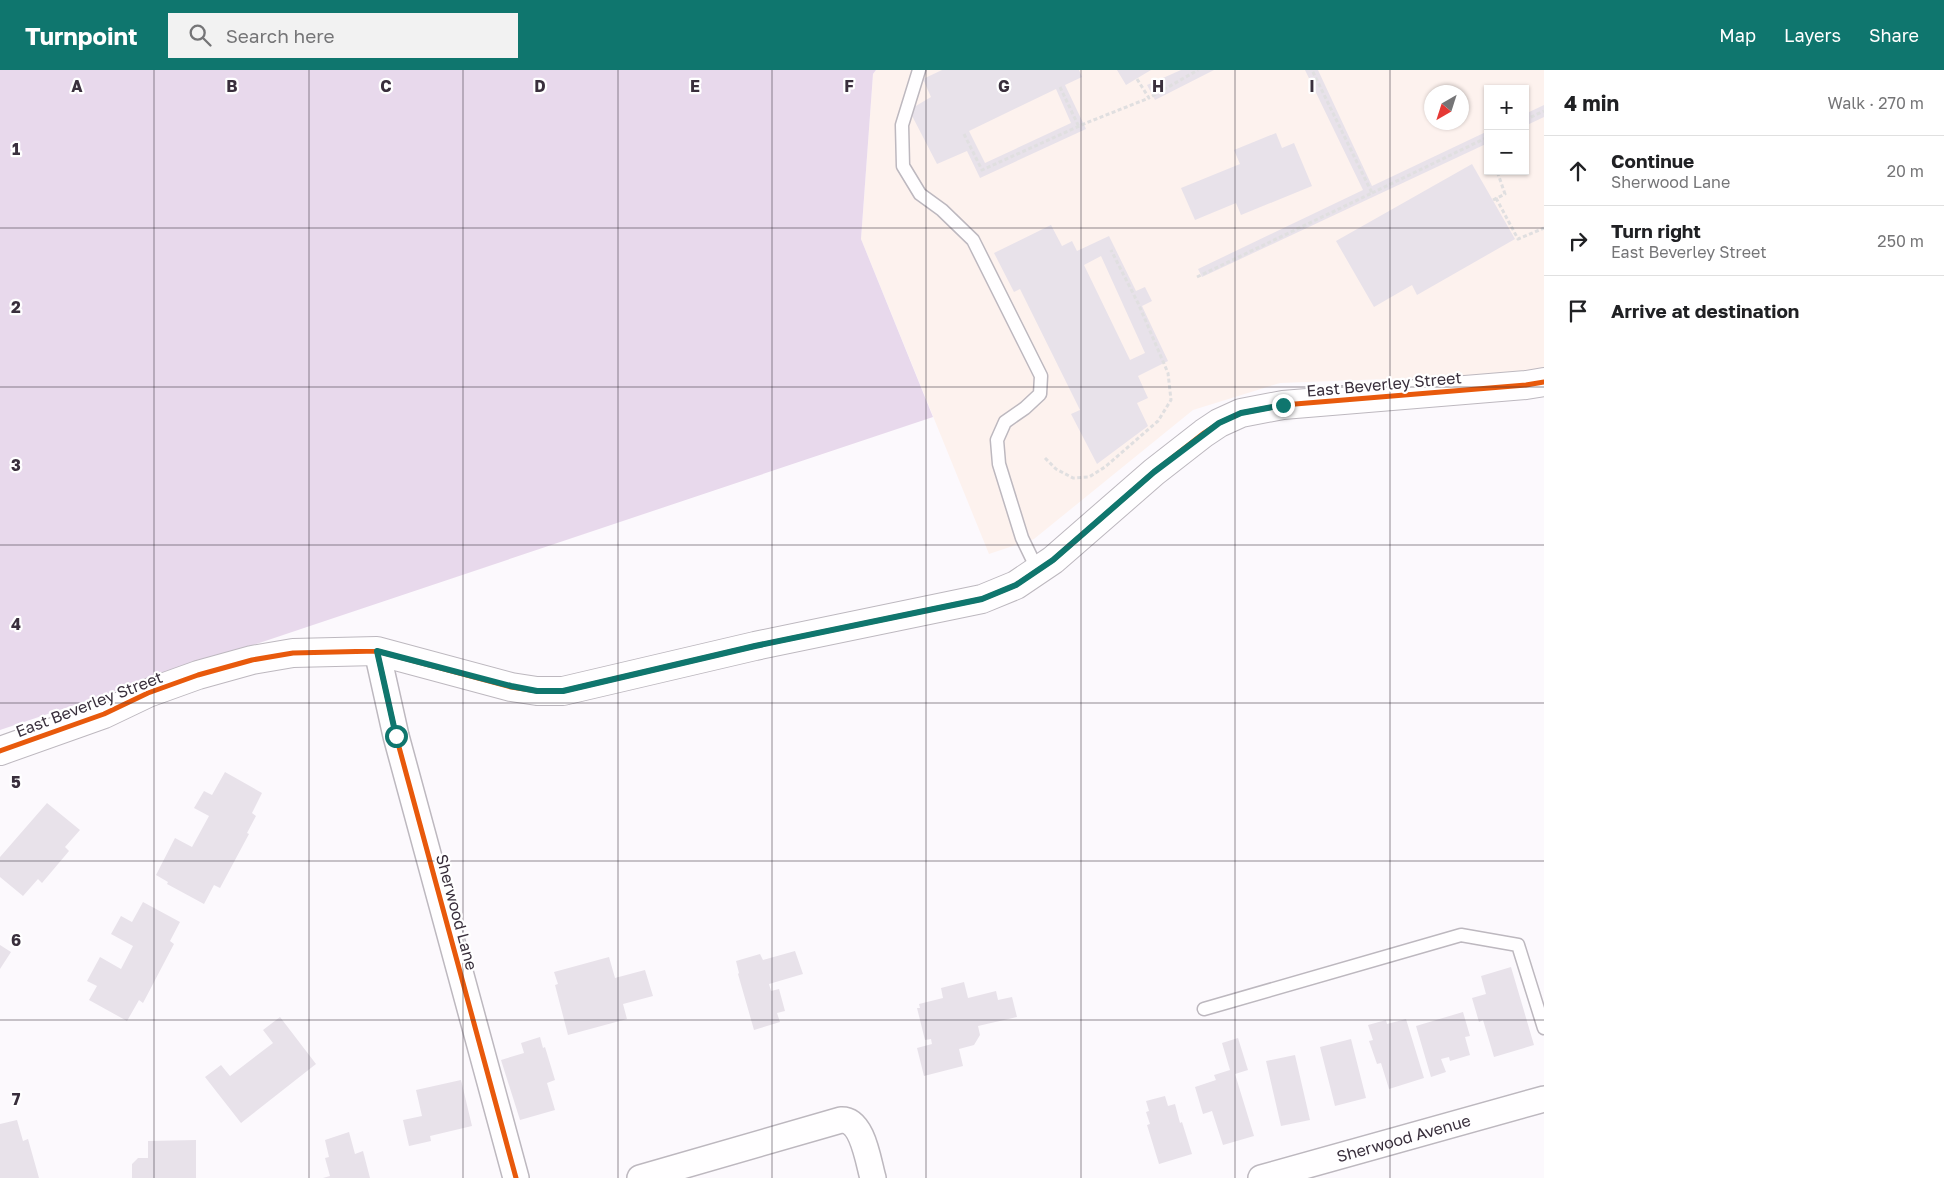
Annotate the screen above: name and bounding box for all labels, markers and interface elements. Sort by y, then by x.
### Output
search box [168,13,518,58]
text: Turnpoint [25,21,138,50]
icon: search [186,21,214,49]
text: Search here [226,24,335,47]
text: Map [1719,24,1756,46]
text: Layers [1784,24,1841,46]
text: Share [1869,24,1919,46]
text: A [71,76,83,96]
text: B [226,76,238,96]
text: C [380,76,392,96]
text: D [534,76,546,96]
text: E [690,76,700,96]
text: F [844,76,854,96]
text: G [998,76,1010,96]
text: H [1152,76,1164,96]
text: I [1309,76,1315,96]
north arrow [1424,85,1469,130]
map controls [1484,85,1529,175]
button: + [1484,85,1529,130]
text: 4 min [1564,90,1619,116]
text: Walk · 270 m [1827,93,1924,113]
button: − [1484,130,1529,175]
text: 1 [12,139,20,159]
text: Continue [1611,149,1694,172]
icon: ahead [1564,157,1592,185]
text: 20 m [1887,161,1924,181]
text: Sherwood Lane [1611,172,1730,192]
text: Turn right [1611,219,1701,242]
icon: right [1564,227,1592,255]
text: 250 m [1877,231,1924,251]
text: East Beverley Street [1611,242,1767,262]
text: 2 [11,297,21,317]
icon: arrive [1564,297,1592,325]
text: Arrive at destination [1611,299,1799,322]
street label: East Beverley Street [1306,367,1462,401]
route end [1272,394,1295,417]
text: 3 [11,455,21,475]
text: 4 [11,614,21,634]
street label: East Beverley Street [13,667,165,741]
route start [385,725,408,748]
text: 5 [11,772,21,792]
street label: Sherwood Lane [432,852,482,972]
text: 6 [11,930,21,950]
text: 7 [12,1089,21,1109]
street label: Sherwood Avenue [1334,1110,1473,1166]

